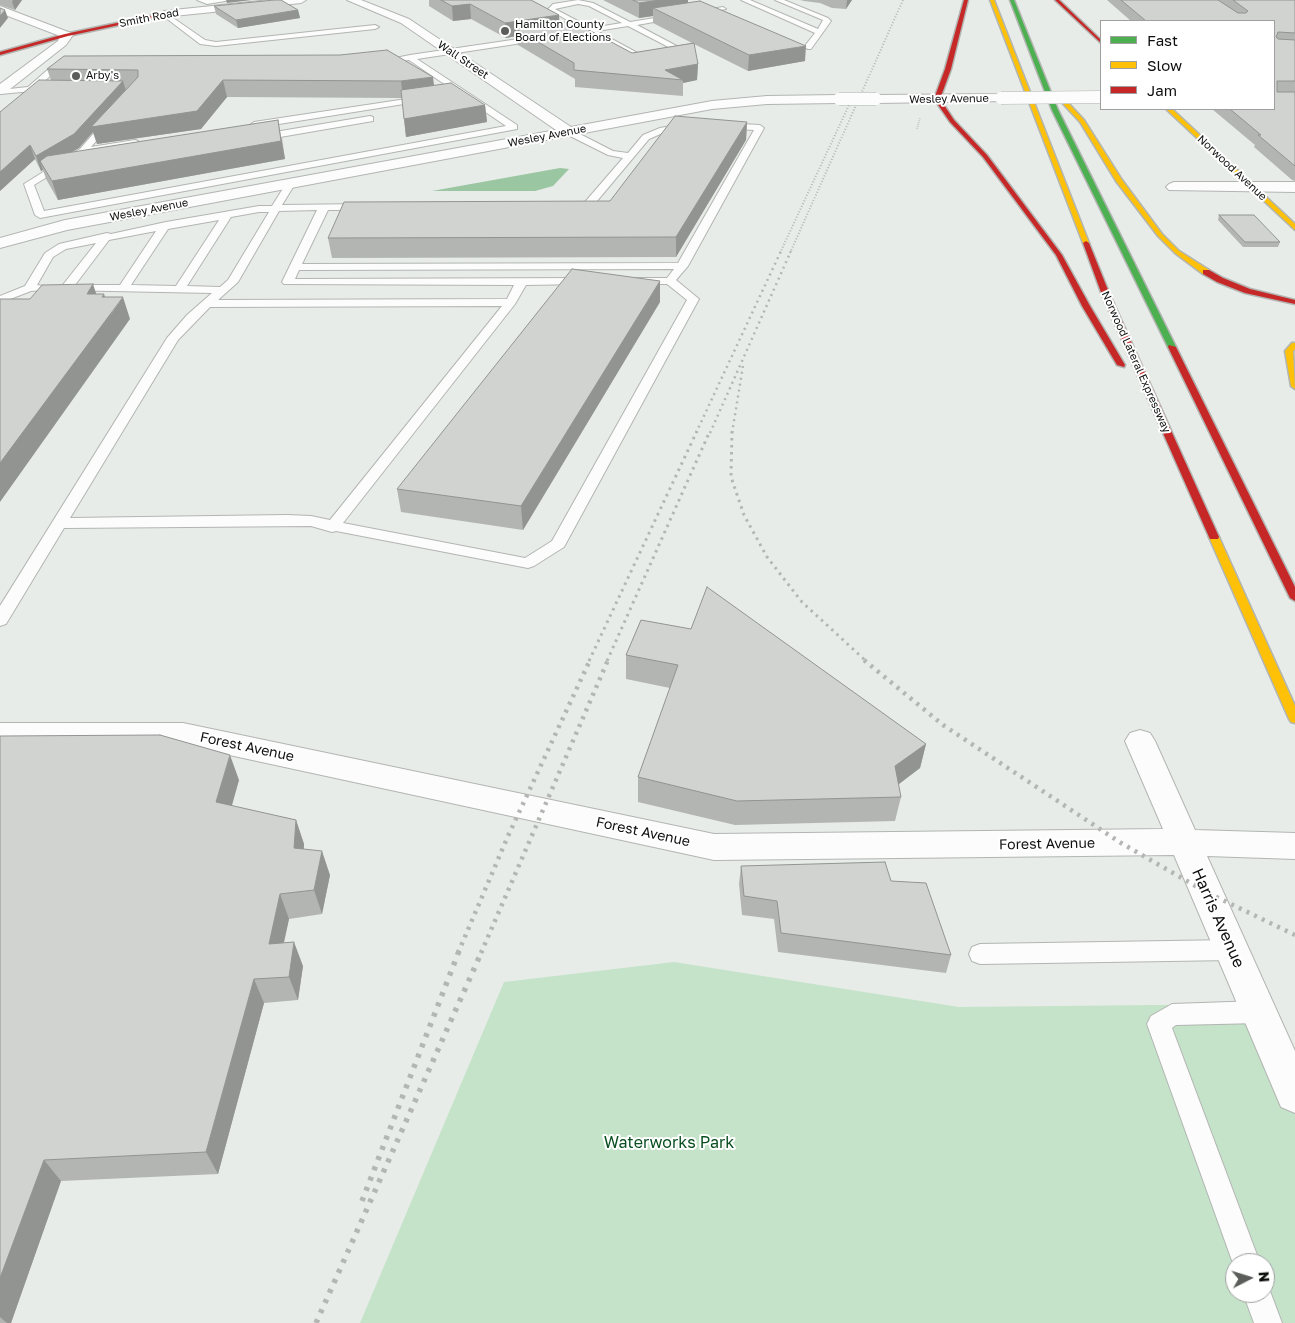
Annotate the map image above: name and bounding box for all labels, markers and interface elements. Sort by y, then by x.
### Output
street label: Smith Road [118,6,180,30]
place label: Hamilton County Board of Elections [515,18,611,44]
legend [1100,20,1275,110]
marker: Hamilton County Board of Elections [499,25,511,37]
text: Fast [1147,31,1178,49]
street label: Wall Street [435,38,491,82]
text: Slow [1147,56,1182,74]
place label: Arby's [86,69,119,83]
marker: Arby's [70,70,82,82]
text: Jam [1147,81,1177,99]
street label: Wesley Avenue [909,92,989,106]
street label: Wesley Avenue [507,122,587,150]
street label: Norwood Avenue [1195,133,1269,203]
street label: Wesley Avenue [109,196,189,224]
street label: Norwood Lateral Expressway [1099,289,1173,435]
street label: Forest Avenue [198,729,296,765]
street label: Forest Avenue [594,814,692,850]
street label: Forest Avenue [999,835,1095,853]
street label: Harris Avenue [1187,865,1249,971]
park label: Waterworks Park [604,1133,734,1153]
north arrow [1225,1253,1275,1303]
text: N [1256,1271,1273,1283]

